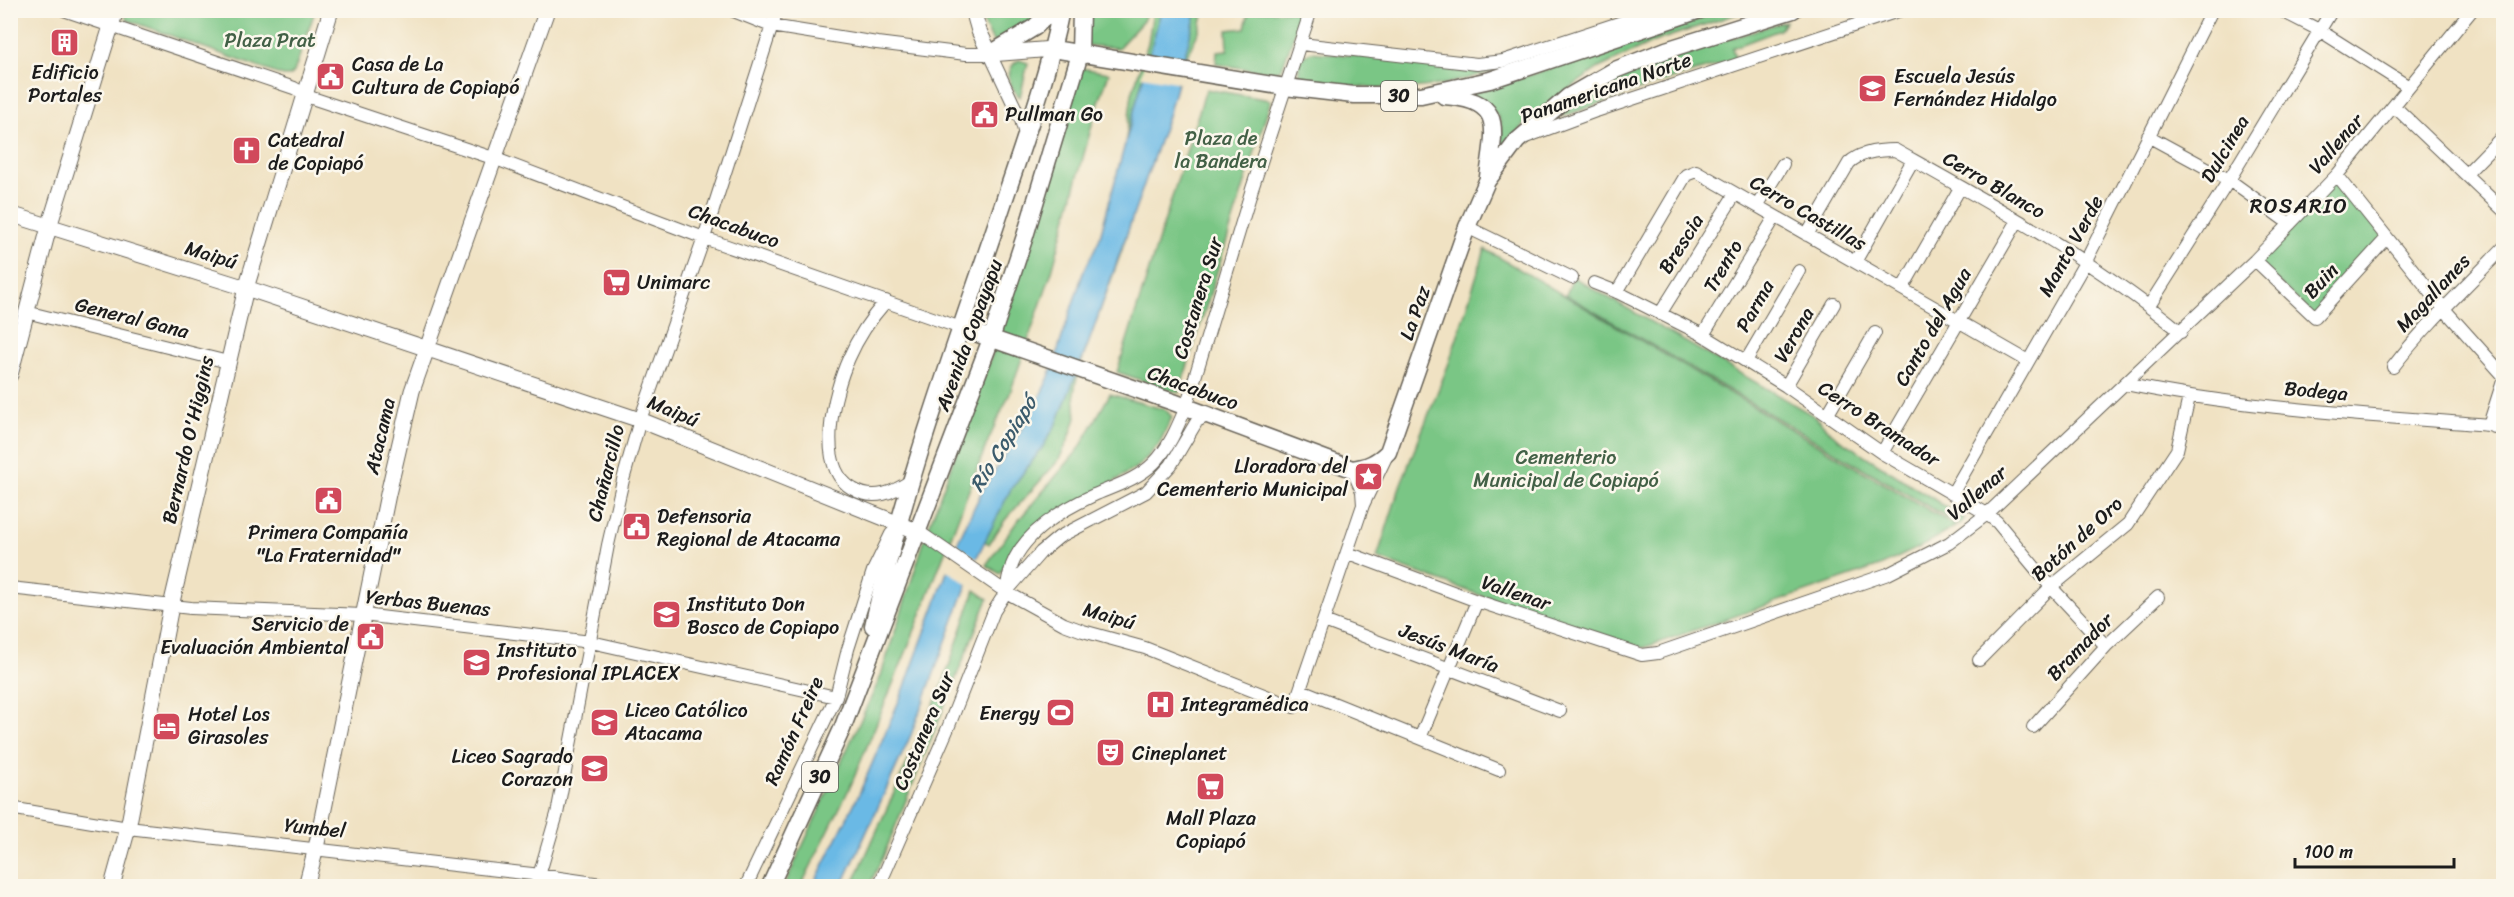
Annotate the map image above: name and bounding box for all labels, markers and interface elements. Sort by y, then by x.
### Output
park label: Plaza Prat [224,23,316,58]
building icon: Edificio Portales [49,26,81,58]
street label: Panamericana Norte [1516,42,1696,134]
place label: Casa de La Cultura de Copiapó [352,47,520,105]
place label: Edificio Portales [28,55,103,113]
place label: Escuela Jesús Fernández Hidalgo [1894,59,2057,117]
public building icon: Casa de La Cultura de Copiapó [315,60,347,92]
school or university icon: Escuela Jesús Fernández Hidalgo [1857,72,1889,104]
road number: 30 [1381,81,1417,111]
place label: Pullman Go [1005,97,1103,132]
public building icon: Pullman Go [968,98,1000,130]
street label: Vallenar [2299,104,2374,182]
street label: Dulcinea [2191,108,2259,190]
park label: Plaza de la Bandera [1175,121,1267,179]
place label: Catedral de Copiapó [268,123,364,181]
church icon: Catedral de Copiapó [231,135,263,167]
street label: Cerro Blanco [1936,141,2052,229]
street label: Cerro Castillas [1743,165,1874,261]
district label: ROSARIO [2250,187,2348,225]
street label: Manto Verde [2029,189,2113,303]
street label: Chacabuco [684,193,784,259]
street label: Brescia [1649,207,1713,281]
street label: Maipú [180,230,242,280]
street label: Costanera Sur [1163,231,1234,363]
street label: Trento [1693,233,1753,299]
street label: Magallanes [2387,245,2480,341]
street label: Avenida Copayapu [925,254,1013,417]
street label: Buin [2295,254,2347,307]
street label: Canto del Agua [1885,260,1982,393]
place label: Unimarc [637,265,710,300]
supermarket icon: Unimarc [600,266,632,298]
street label: Parma [1726,272,1785,339]
street label: La Paz [1389,280,1441,345]
street label: General Gana [71,287,194,349]
street label: Verona [1764,300,1824,370]
street label: Bernardo O'Higgins [152,352,225,528]
street label: Chacabuco [1143,355,1243,421]
street label: Cerro Bramador [1811,371,1948,477]
street label: Bodega [2283,371,2349,411]
street label: Maipú [642,385,704,437]
water label: Río Copiapó [958,385,1050,500]
street label: Atacama [354,394,406,479]
street label: Chañarcillo [577,421,635,525]
park label: Cementerio Municipal de Copiapó [1473,440,1660,498]
place label: Lloradora del Cementerio Municipal [1157,449,1349,507]
street label: Vallenar [1939,455,2017,530]
place icon: Lloradora del Cementerio Municipal [1353,461,1385,493]
public building icon: Primera Compañía "La Fraternidad" [312,485,344,517]
street label: Botón de Oro [2023,488,2131,590]
place label: Defensoria Regional de Atacama [657,499,841,557]
public building icon: Defensoria Regional de Atacama [620,511,652,543]
place label: Primera Compañía "La Fraternidad" [248,515,408,573]
street label: Vallenar [1477,565,1557,622]
street label: Yerbas Buenas [364,579,493,627]
place label: Instituto Don Bosco de Copiapo [686,587,839,645]
street label: Maipú [1079,592,1140,640]
school or university icon: Instituto Don Bosco de Copiapo [650,599,682,631]
street label: Bramador [2038,603,2123,690]
place label: Servicio de Evaluación Ambiental [160,607,349,665]
street label: Jesús María [1393,613,1504,683]
public building icon: Servicio de Evaluación Ambiental [354,620,386,652]
place label: Instituto Profesional IPLACEX [496,633,681,691]
school or university icon: Instituto Profesional IPLACEX [460,646,492,678]
street label: Costanera Sur [883,664,965,796]
street label: Ramón Freire [754,670,834,791]
place label: Integramédica [1180,687,1309,722]
hospital icon: Integramédica [1144,688,1176,720]
place label: Liceo Católico Atacama [624,693,748,751]
place label: Energy [979,696,1041,731]
place label: Hotel Los Girasoles [188,697,270,755]
sports icon: Energy [1045,697,1077,729]
school or university icon: Liceo Católico Atacama [588,706,620,738]
hotel icon: Hotel Los Girasoles [151,710,183,742]
place label: Cineplanet [1132,736,1227,771]
theatre icon: Cineplanet [1095,737,1127,769]
place label: Liceo Sagrado Corazon [452,739,573,797]
school or university icon: Liceo Sagrado Corazon [578,752,610,784]
road number: 30 [802,762,838,792]
supermarket icon: Mall Plaza Copiapó [1195,771,1227,803]
place label: Mall Plaza Copiapó [1166,801,1256,859]
street label: Yumbel [283,807,348,849]
scale bar [2295,831,2454,869]
text: 100 m [2304,836,2353,868]

